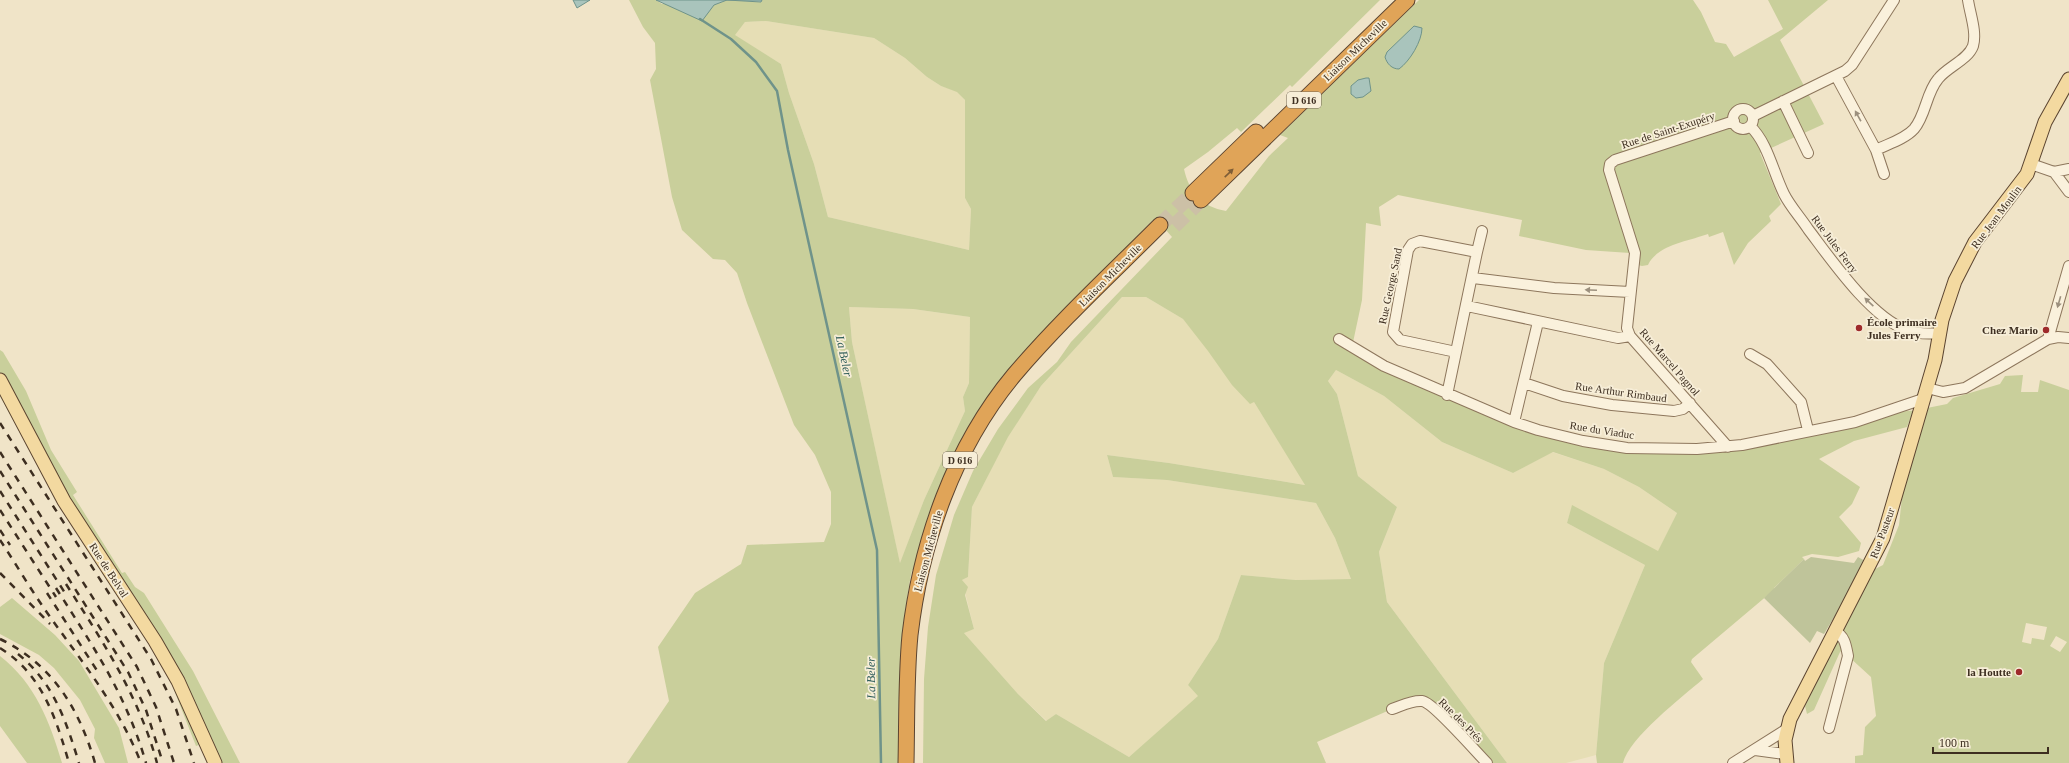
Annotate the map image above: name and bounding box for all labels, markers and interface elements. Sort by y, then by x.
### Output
street label: Liaison Micheville [1321,17,1389,83]
road number: D 616 [1287,92,1321,108]
street label: Rue de Saint-Exupéry [1620,109,1717,151]
one-way arrow [1854,110,1861,122]
one-way arrow [1224,168,1234,178]
street label: Rue Jean Moulin [1969,183,2024,251]
street label: Rue Jules Ferry [1809,213,1861,276]
street label: Liaison Micheville [1076,241,1144,309]
street label: Rue George Sand [1376,246,1404,325]
one-way arrow [1585,286,1597,293]
one-way arrow [2056,297,2062,309]
one-way arrow [1864,298,1873,307]
place label: École primaire Jules Ferry [1867,316,1937,341]
marker: École primaire Jules Ferry [1854,323,1864,333]
place label: Chez Mario [1982,324,2038,336]
marker: Chez Mario [2041,325,2051,335]
street label: Rue Marcel Pagnol [1638,326,1702,398]
water label: La Beler [833,333,855,378]
street label: Rue Arthur Rimbaud [1574,380,1668,404]
street label: Rue du Viaduc [1569,419,1635,441]
road number: D 616 [943,452,977,468]
street label: Rue Pasteur [1867,506,1897,560]
street label: Liaison Micheville [911,509,945,593]
street label: Rue de Belval [87,541,131,599]
water label: La Beler [864,657,878,700]
place label: la Houtte [1967,666,2011,678]
marker: la Houtte [2014,667,2024,677]
street label: Rue des Prés [1437,696,1485,744]
scale bar [1933,729,2048,755]
text: 100 m [1939,736,1970,750]

